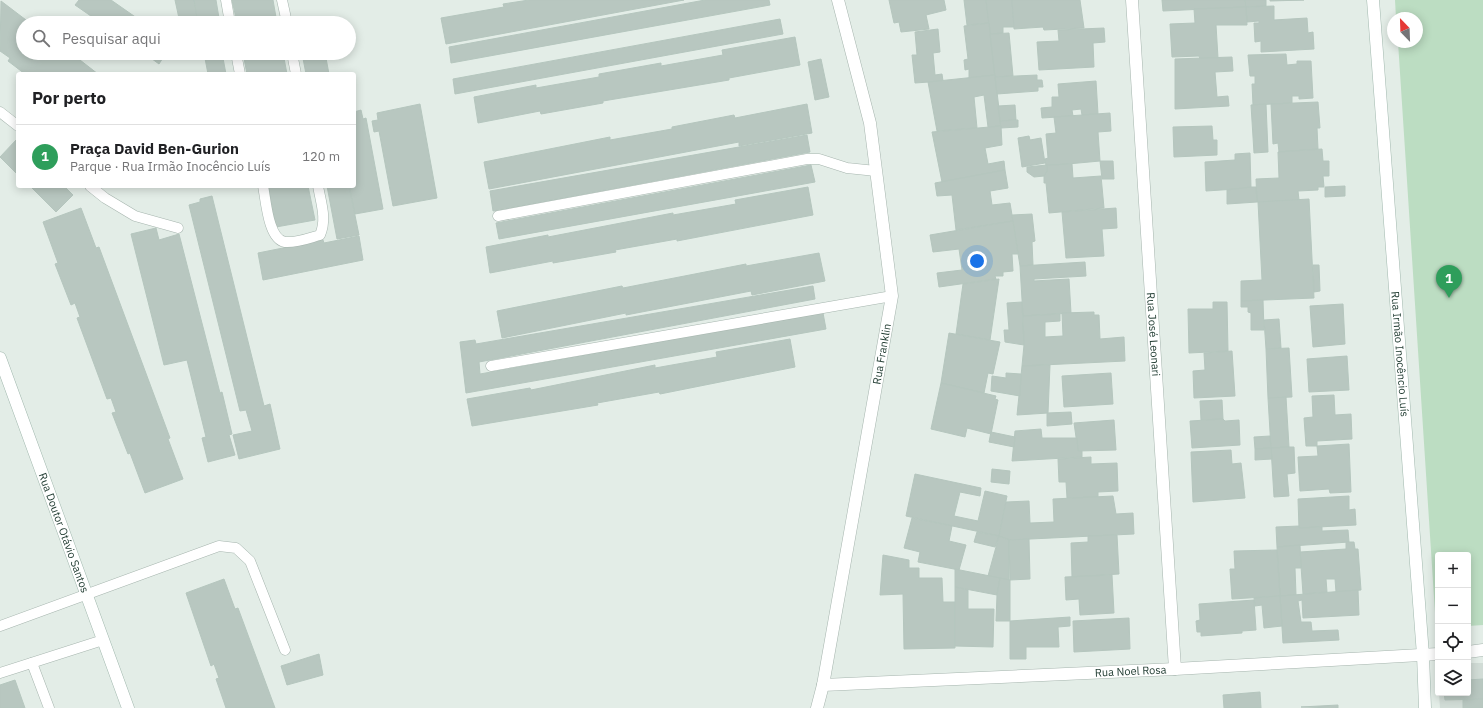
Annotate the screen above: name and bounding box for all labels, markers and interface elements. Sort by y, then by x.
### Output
north arrow [1387,12,1423,48]
search box [16,16,356,60]
icon: search [30,27,52,49]
text: Pesquisar aqui [62,29,161,48]
text: Por perto [32,87,106,109]
text: Praça David Ben-Gurion [70,139,239,158]
text: 1 [41,148,49,165]
text: 120 m [302,148,340,165]
text: Parque · Rua Irmão Inocêncio Luís [70,158,270,175]
your location [967,251,987,271]
pin: 1 [1436,265,1462,298]
street label: Rua Irmão Inocêncio Luís [1388,291,1412,417]
street label: Rua José Leonari [1144,292,1163,377]
street label: Rua Franklin [869,322,894,386]
street label: Rua Doutor Otávio Santos [36,471,92,595]
map controls [1435,552,1471,696]
button: + [1435,552,1471,588]
button: − [1435,588,1471,624]
button: locate [1435,624,1471,660]
button: layers [1435,660,1471,696]
street label: Rua Noel Rosa [1095,662,1167,680]

